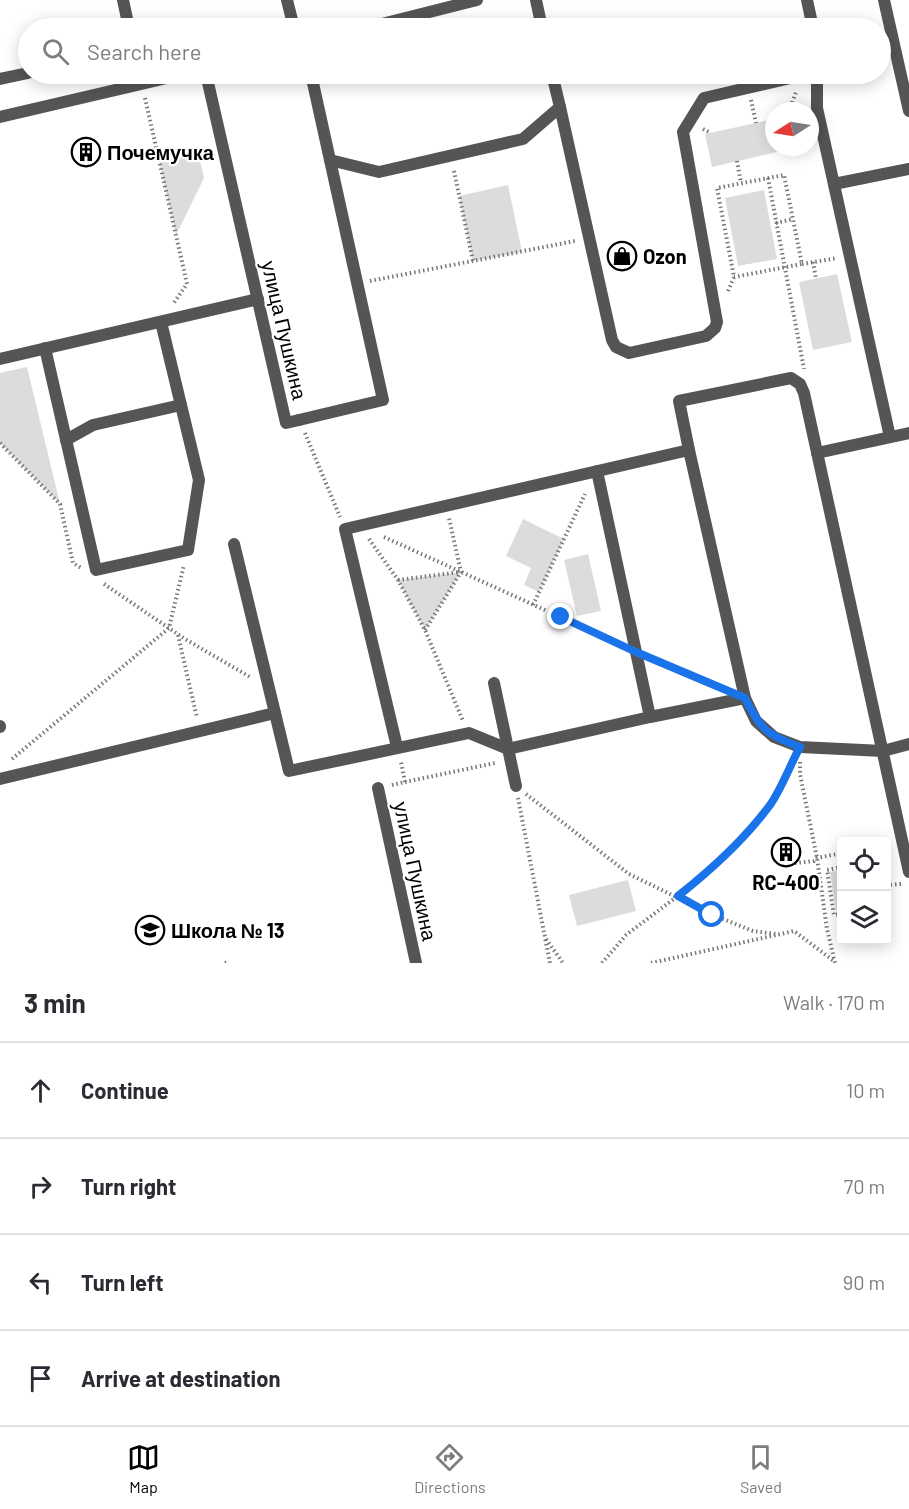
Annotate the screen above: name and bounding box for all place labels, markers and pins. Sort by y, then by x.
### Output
building icon: Почемучка [70,136,102,168]
place label: Почемучка [107,140,215,164]
shop icon: Ozon [606,240,638,272]
place label: Ozon [643,244,687,268]
building icon: RC-400 [770,836,802,868]
place label: RC-400 [752,870,820,894]
school or university icon: Школа № 13 [134,914,166,946]
place label: Школа № 13 [171,918,285,942]

